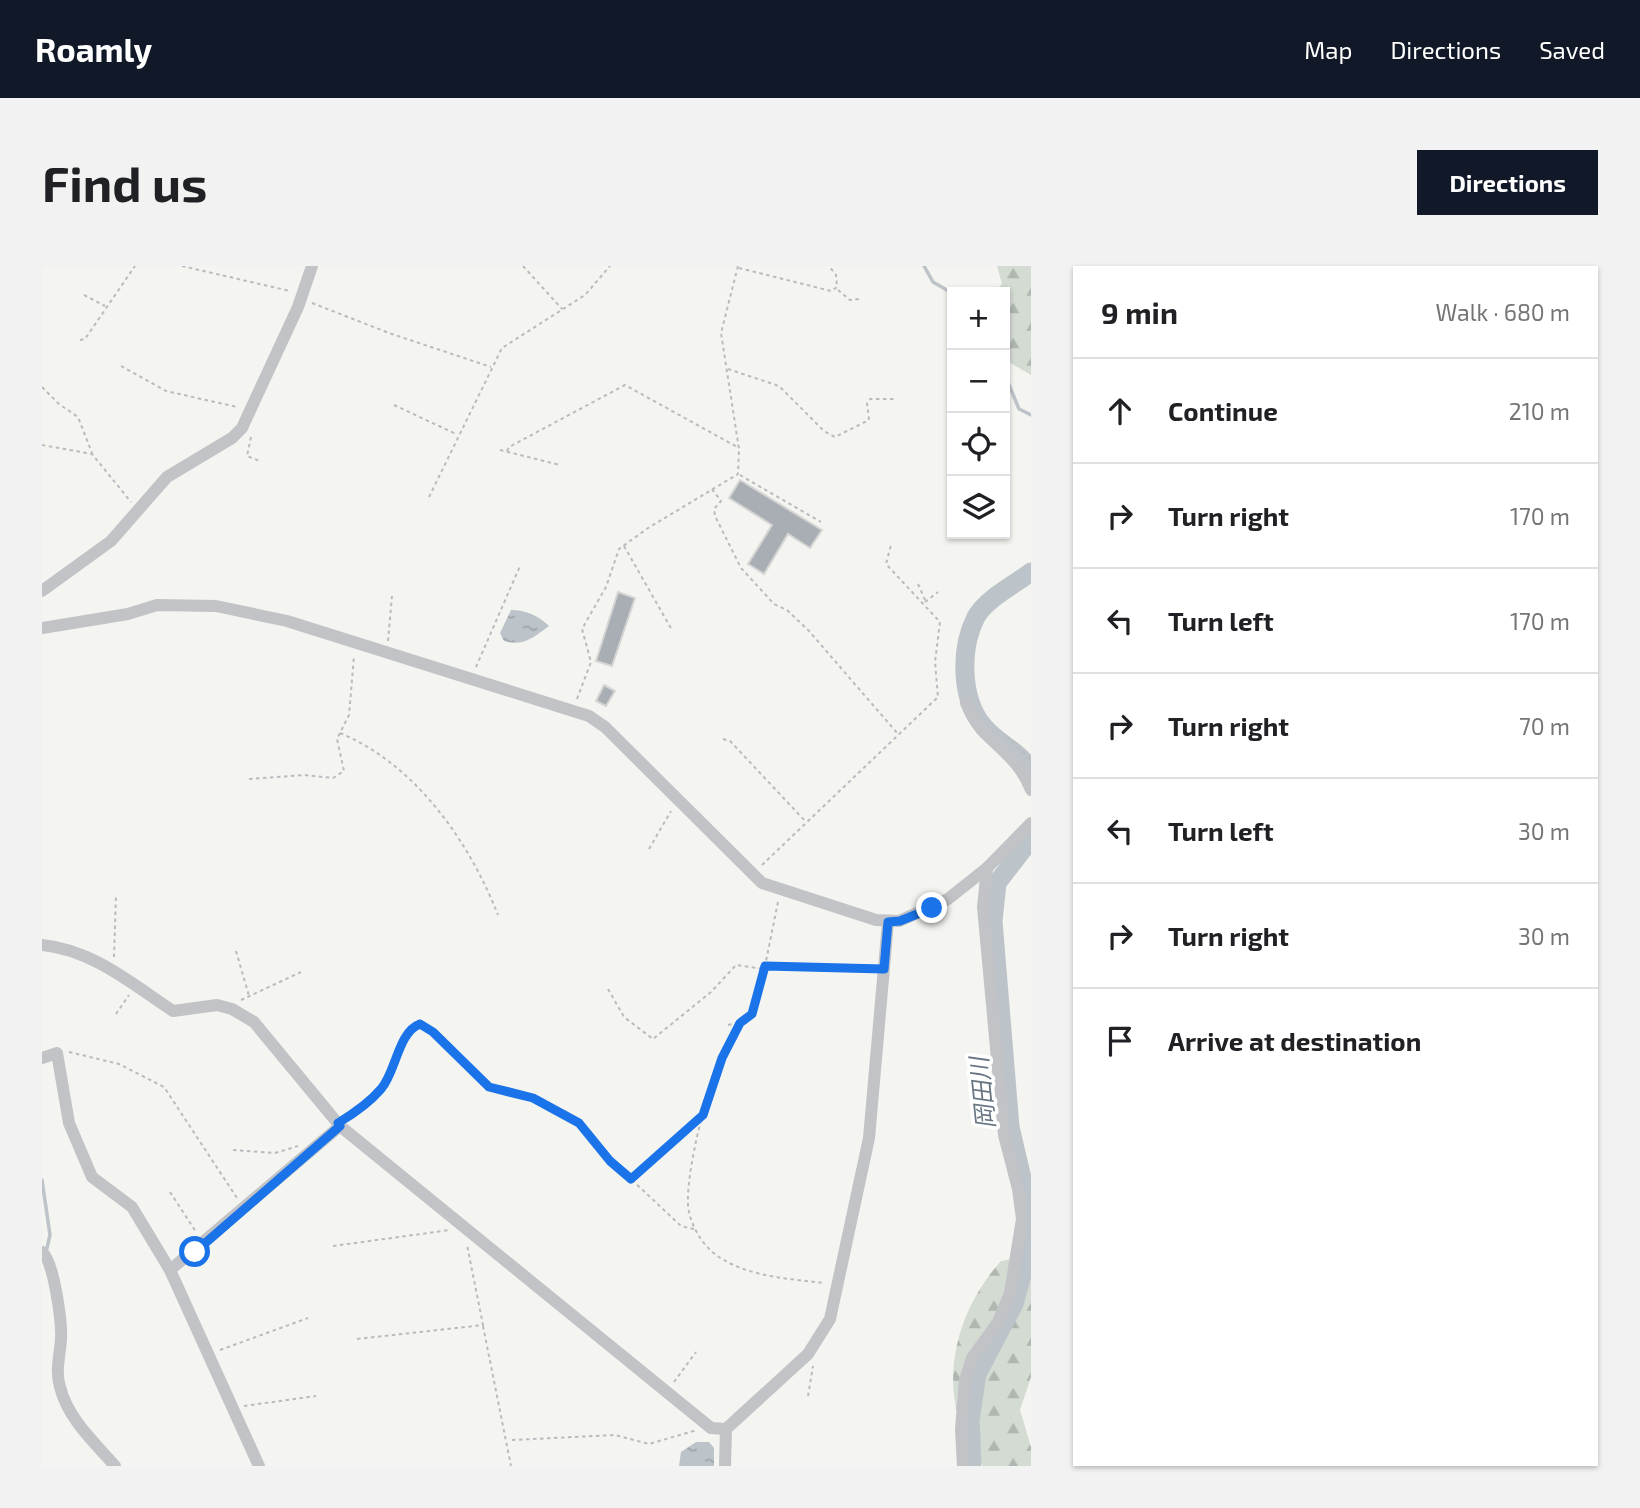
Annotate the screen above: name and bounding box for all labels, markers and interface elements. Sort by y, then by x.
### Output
text: Roamly [35,29,152,69]
text: Map [1304,35,1352,64]
text: Directions [1390,35,1501,64]
text: Saved [1539,35,1605,64]
button: Directions [1417,150,1598,215]
text: Find us [42,153,207,212]
map controls [947,287,1010,539]
button: + [947,287,1010,350]
text: 9 min [1101,294,1178,330]
text: Walk · 680 m [1436,298,1570,326]
button: − [947,350,1010,413]
icon: ahead [1101,392,1139,430]
text: Continue [1168,395,1278,426]
text: 210 m [1509,397,1570,425]
button: locate [947,413,1010,476]
button: layers [947,476,1010,539]
icon: right [1101,497,1139,535]
text: Turn right [1168,500,1289,531]
text: 170 m [1510,502,1570,530]
icon: left [1101,602,1139,640]
text: Turn left [1168,605,1274,636]
text: 170 m [1510,607,1570,635]
icon: right [1101,707,1139,745]
text: Turn right [1168,710,1289,741]
text: 70 m [1519,712,1570,740]
icon: left [1101,812,1139,850]
text: Turn left [1168,815,1274,846]
text: 30 m [1518,817,1570,845]
route end [916,892,947,923]
icon: right [1101,917,1139,955]
text: Turn right [1168,920,1289,951]
text: 30 m [1518,922,1570,950]
icon: arrive [1101,1022,1139,1060]
text: Arrive at destination [1168,1025,1421,1056]
water label: 岡田川 [963,1053,1000,1130]
route start [179,1236,210,1267]

